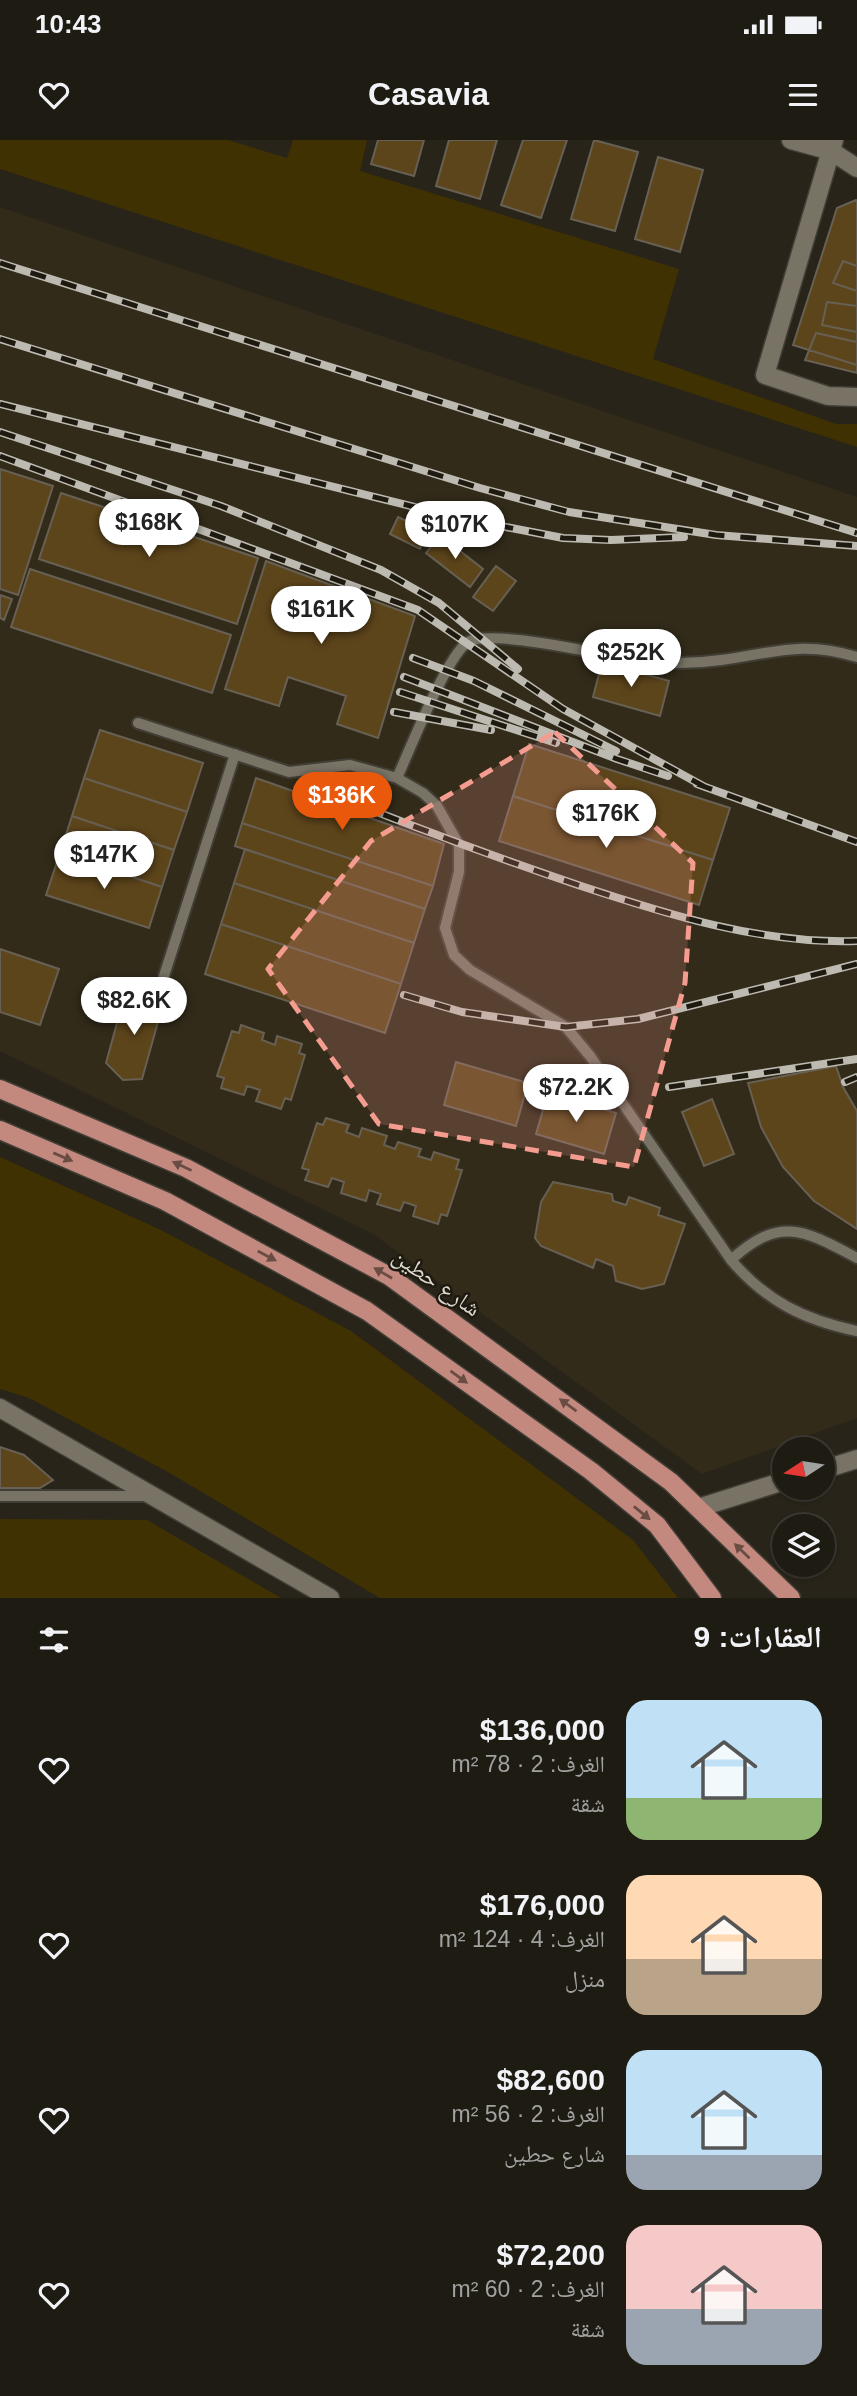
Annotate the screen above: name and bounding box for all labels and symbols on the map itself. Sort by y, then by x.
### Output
pin: $168K [100,500,198,559]
pin: $107K [406,502,504,561]
pin: $161K [272,587,370,646]
pin: $252K [582,630,680,689]
pin: $136K [293,772,391,832]
pin: $176K [557,790,655,850]
pin: $147K [55,832,153,891]
pin: $82.6K [77,978,191,1037]
pin: $72.2K [519,1065,633,1124]
one-way arrow [52,1152,73,1163]
one-way arrow [172,1161,192,1172]
street label: شارع حطين [387,1242,486,1323]
one-way arrow [257,1251,277,1262]
one-way arrow [373,1267,393,1279]
one-way arrow [450,1370,468,1384]
one-way arrow [559,1399,577,1413]
north arrow [772,1437,835,1500]
one-way arrow [633,1505,650,1520]
one-way arrow [734,1543,751,1559]

